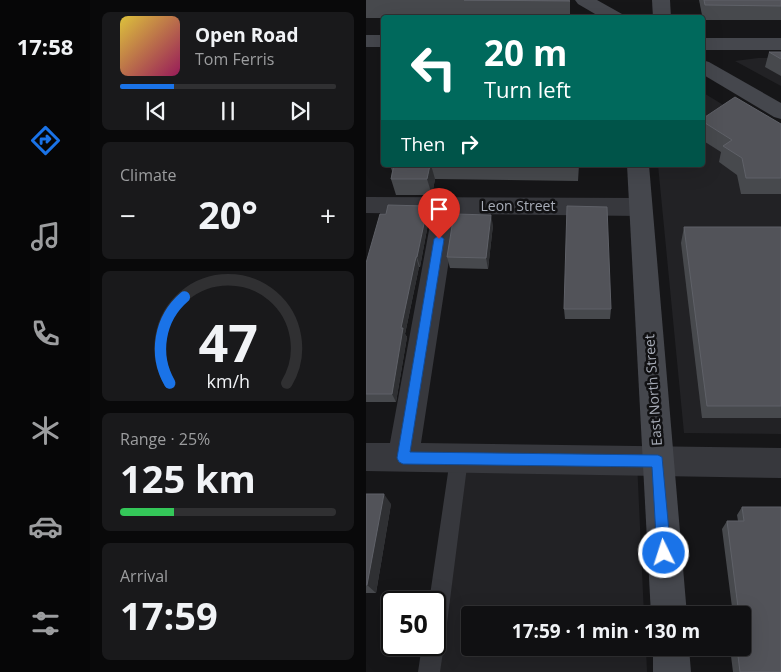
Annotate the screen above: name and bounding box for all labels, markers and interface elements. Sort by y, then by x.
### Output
text: Open Road [195,22,299,48]
text: 20 m [484,29,567,76]
text: 17:58 [17,31,73,61]
icon: left [401,35,466,100]
text: Tom Ferris [195,48,274,70]
text: Turn left [484,74,571,104]
icon: previous [142,97,170,125]
icon: pause [214,97,242,125]
icon: next [286,97,314,125]
icon: directions [28,123,63,158]
icon: right [455,130,483,158]
text: Then [401,131,445,157]
text: Climate [120,164,177,186]
text: 20° [198,188,258,240]
pin [418,188,460,239]
icon: arrive [425,195,453,223]
text: − [120,196,136,234]
text: + [320,196,336,234]
street label: Leon Street [481,196,555,215]
icon: music [28,219,63,254]
text: 47 [198,306,258,377]
icon: phone [28,316,63,351]
street label: East North Street [639,334,666,446]
text: km/h [206,369,250,393]
icon: climate [28,413,63,448]
text: Range · 25% [120,428,210,450]
text: 125 km [120,452,256,504]
icon: car [28,509,63,544]
position arrow [637,526,689,578]
text: Arrival [120,565,168,587]
text: 17:59 [120,589,218,641]
speed limit sign: 50 [381,591,446,656]
icon: filters [28,606,63,641]
text: 17:59 · 1 min · 130 m [512,618,700,644]

